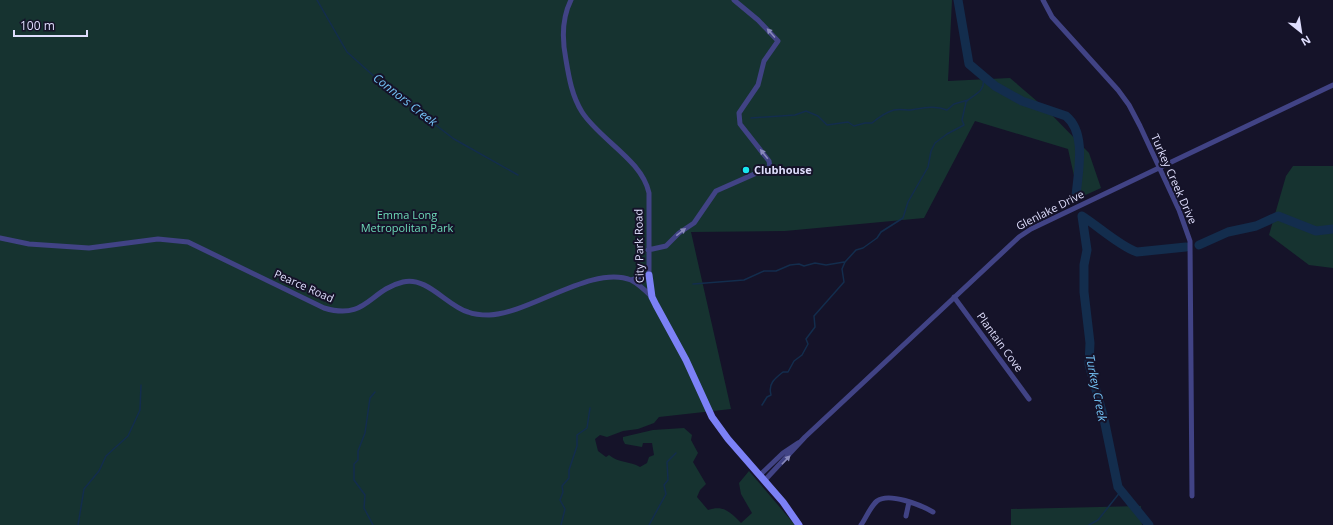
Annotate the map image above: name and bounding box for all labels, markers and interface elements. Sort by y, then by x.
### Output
scale bar [14,12,87,38]
north arrow [1281,12,1321,52]
text: 100 m [20,17,55,34]
one-way arrow [766,28,775,38]
text: N [1299,32,1314,50]
water label: Connors Creek [370,69,442,131]
street label: Turkey Creek Drive [1148,131,1201,226]
one-way arrow [759,148,768,159]
place label: Clubhouse [754,162,812,177]
marker: Clubhouse [741,165,751,175]
street label: Glenlake Drive [1013,186,1086,233]
park label: Emma Long Metropolitan Park [361,207,454,235]
street label: City Park Road [630,209,647,283]
one-way arrow [676,228,687,236]
street label: Pearce Road [272,266,336,305]
street label: Plantain Cove [974,309,1027,374]
water label: Turkey Creek [1082,353,1112,424]
one-way arrow [781,455,791,465]

